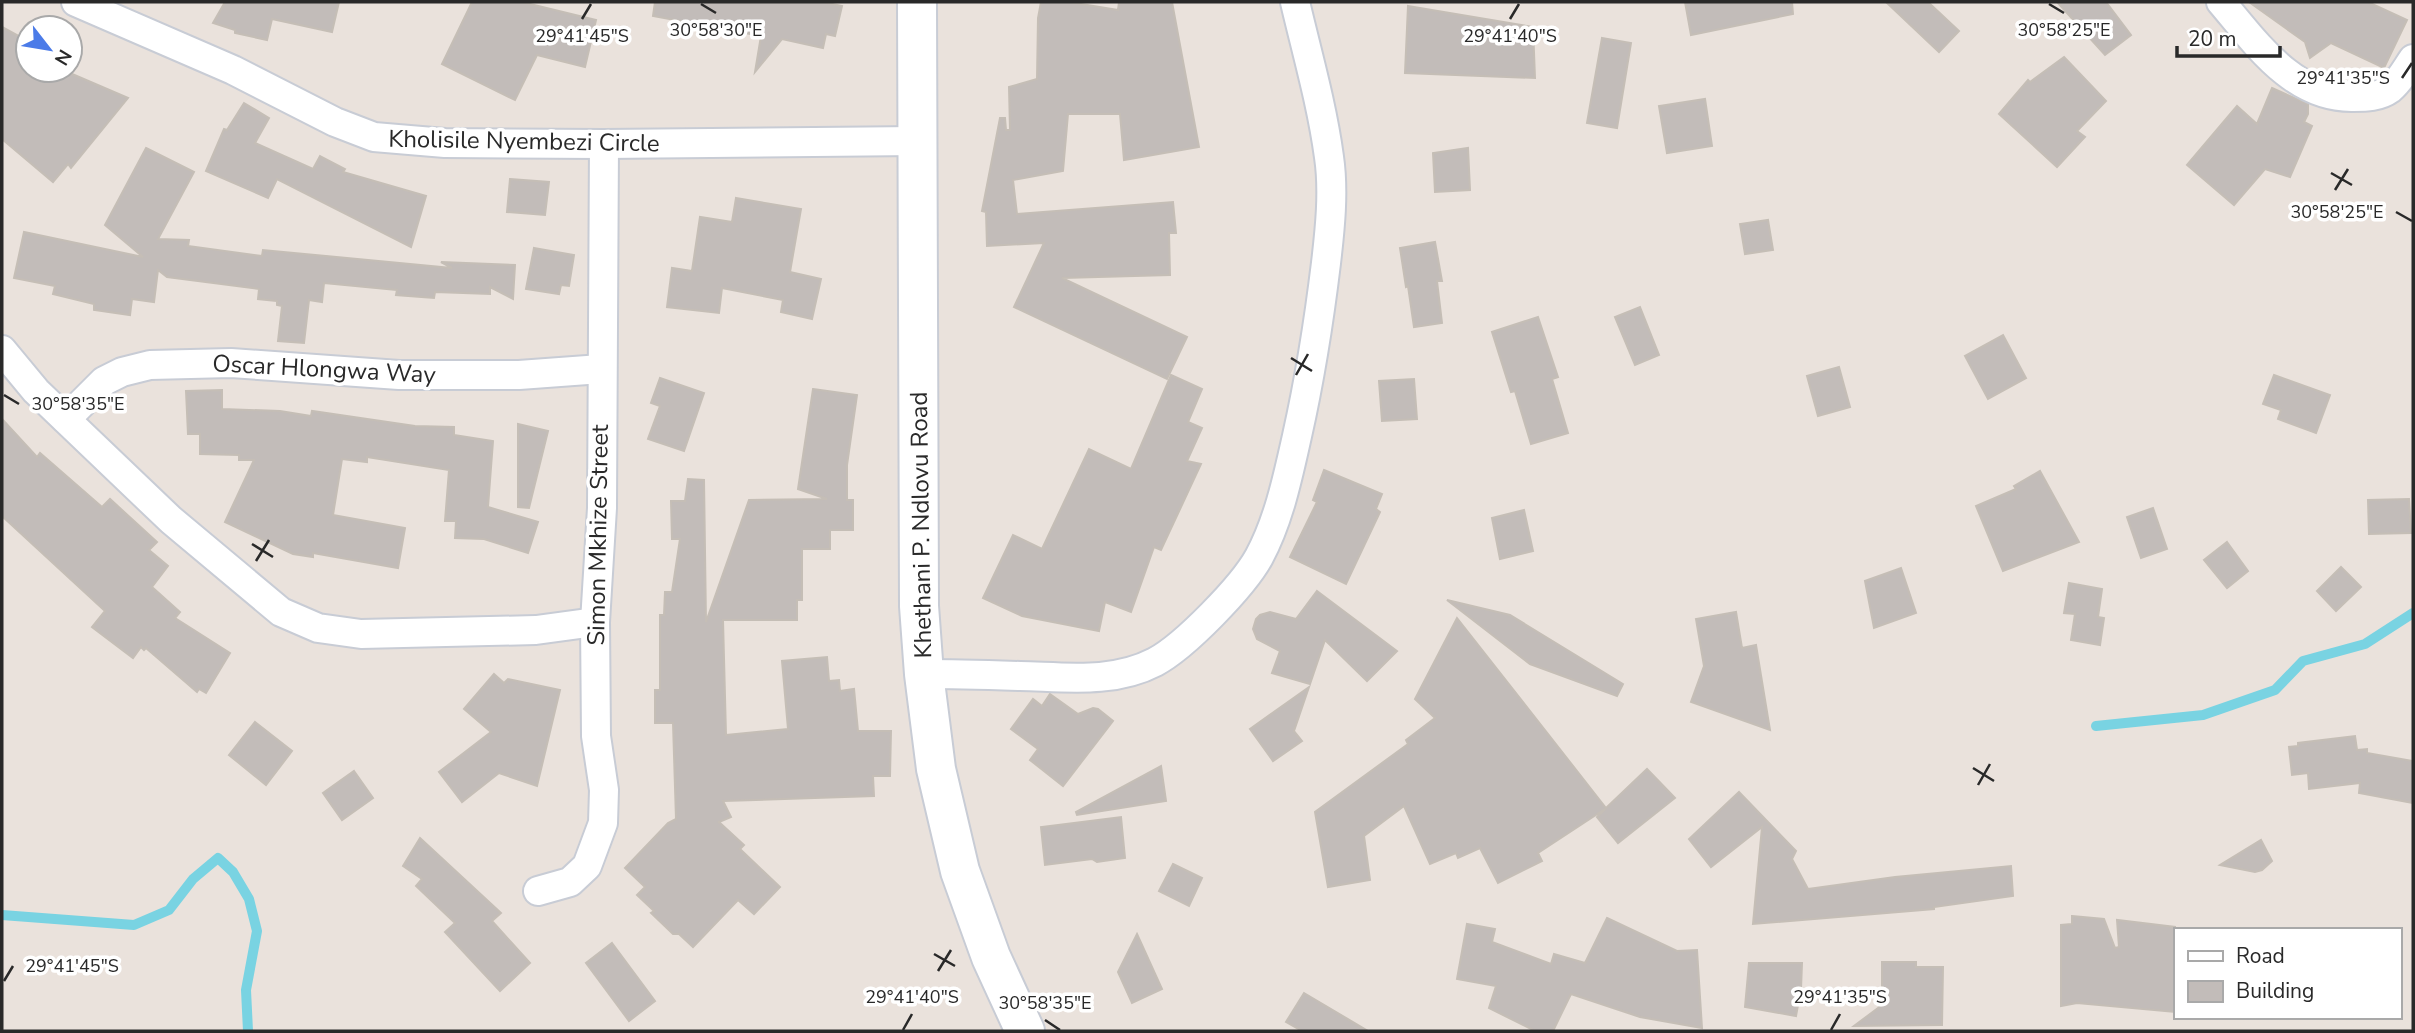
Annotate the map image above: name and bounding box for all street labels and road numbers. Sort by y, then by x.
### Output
street label: Kholisile Nyembezi Circle [388,123,660,159]
street label: Oscar Hlongwa Way [212,347,437,391]
street label: Khethani P. Ndlovu Road [903,391,939,659]
street label: Simon Mkhize Street [580,424,616,646]

